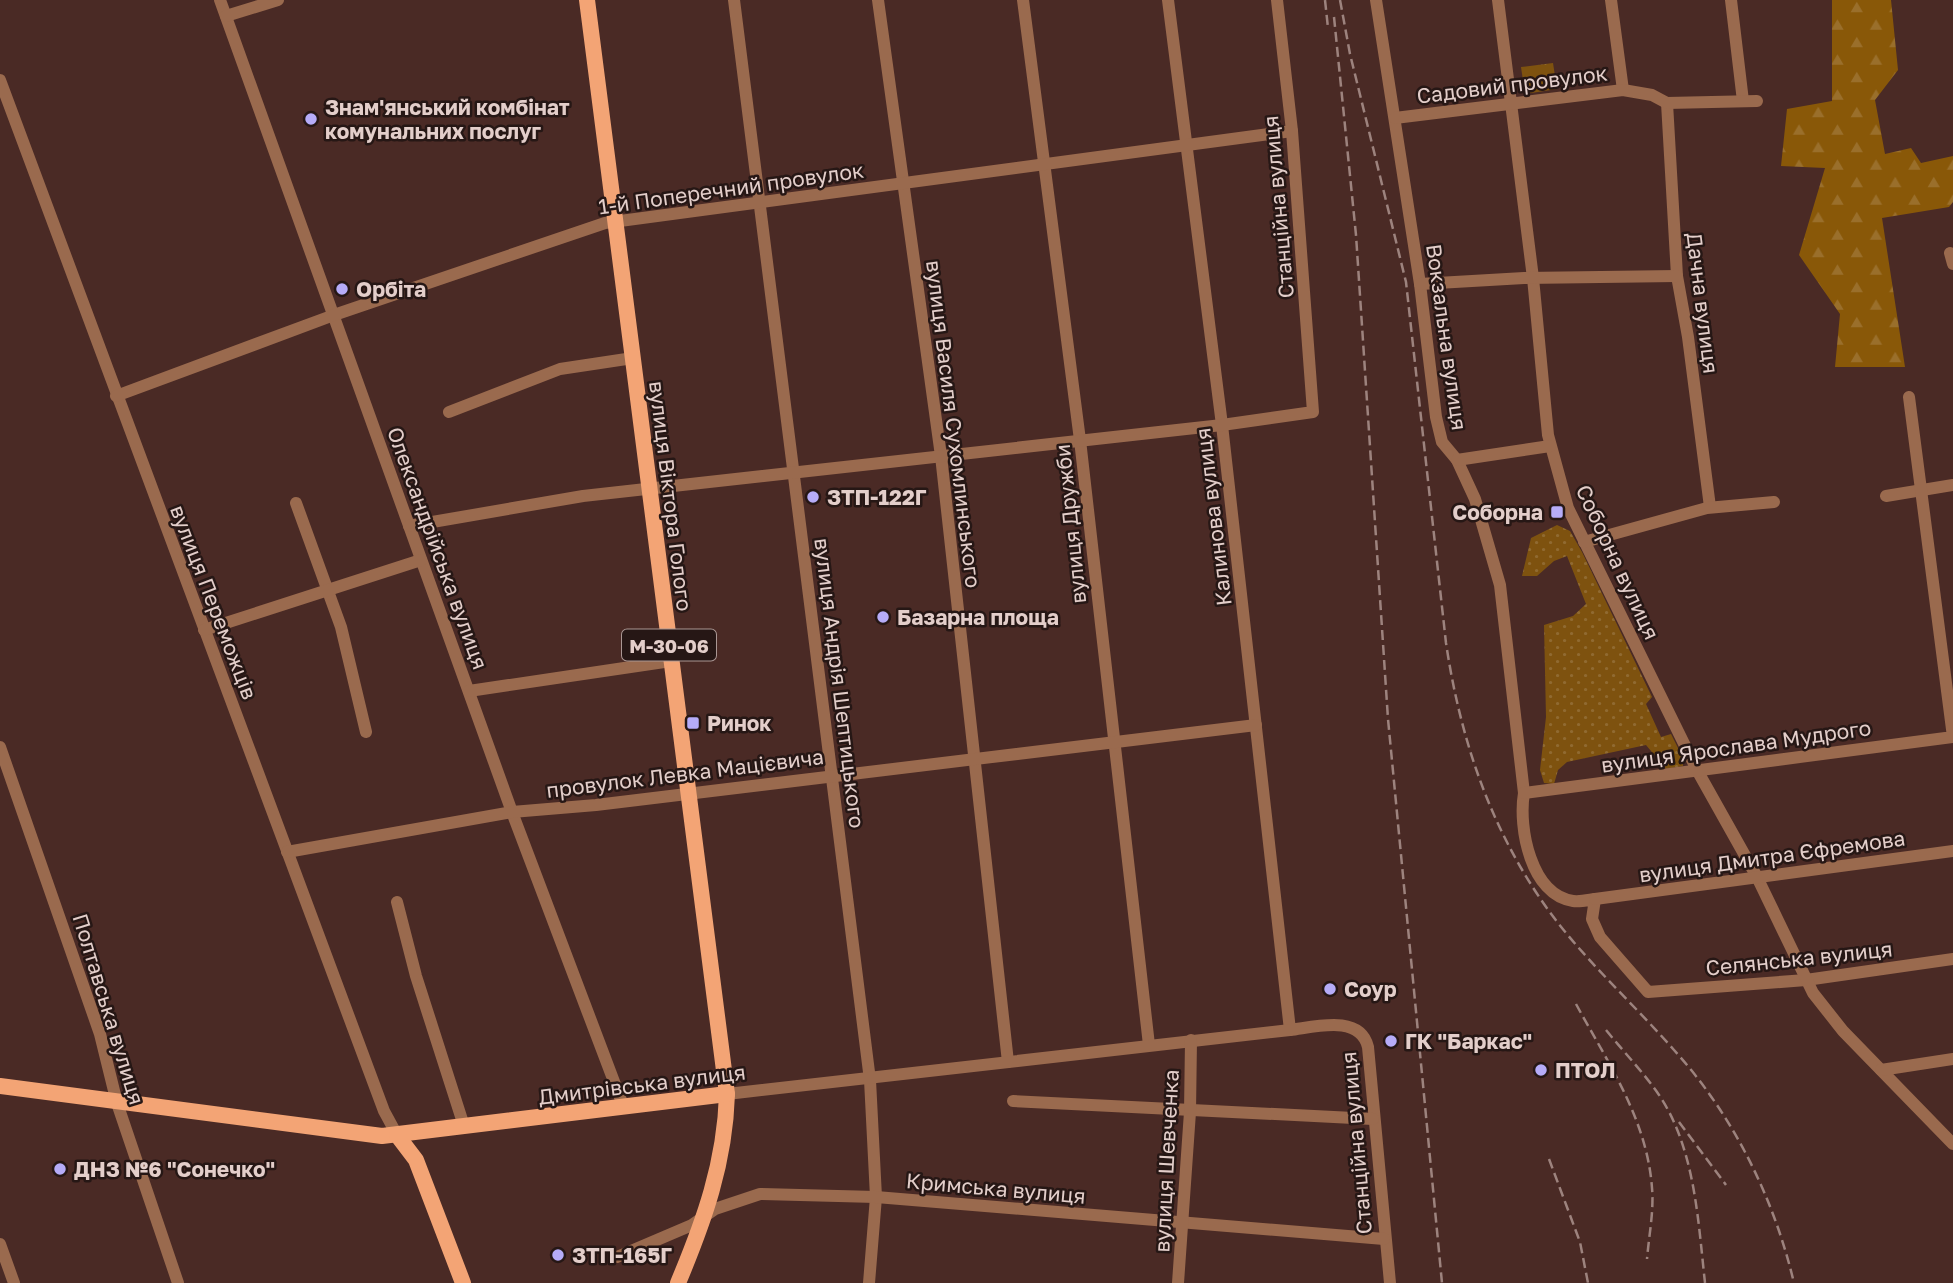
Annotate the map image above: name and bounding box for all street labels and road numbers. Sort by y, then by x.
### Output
street label: Садовий провулок [1415,59,1609,109]
street label: Станційна вулиця [1257,115,1299,299]
street label: 1-й Поперечний провулок [597,157,865,219]
street label: Дачна вулиця [1681,231,1725,375]
street label: Вокзальна вулиця [1421,242,1473,432]
street label: вулиця Василя Сухомлинського [921,259,987,589]
street label: вулиця Віктора Голого [644,379,698,613]
street label: Олександрійська вулиця [382,423,494,673]
street label: Калинова вулиця [1189,427,1237,607]
street label: вулиця Дружби [1049,443,1091,605]
street label: Соборна вулиця [1571,480,1665,644]
street label: вулиця Переможців [165,501,263,703]
street label: вулиця Андрія Шептицького [809,536,871,830]
road number: М-30-06 [622,630,716,660]
street label: вулиця Ярослава Мудрого [1599,714,1873,778]
street label: провулок Левка Мацієвича [545,743,825,803]
street label: вулиця Дмитра Єфремова [1637,824,1907,888]
street label: Полтавська вулиця [68,910,150,1108]
street label: Селянська вулиця [1704,935,1894,981]
street label: Станційна вулиця [1335,1051,1377,1235]
street label: Дмитрівська вулиця [537,1058,747,1110]
street label: вулиця Шевченка [1148,1069,1184,1253]
street label: Кримська вулиця [905,1167,1087,1209]

